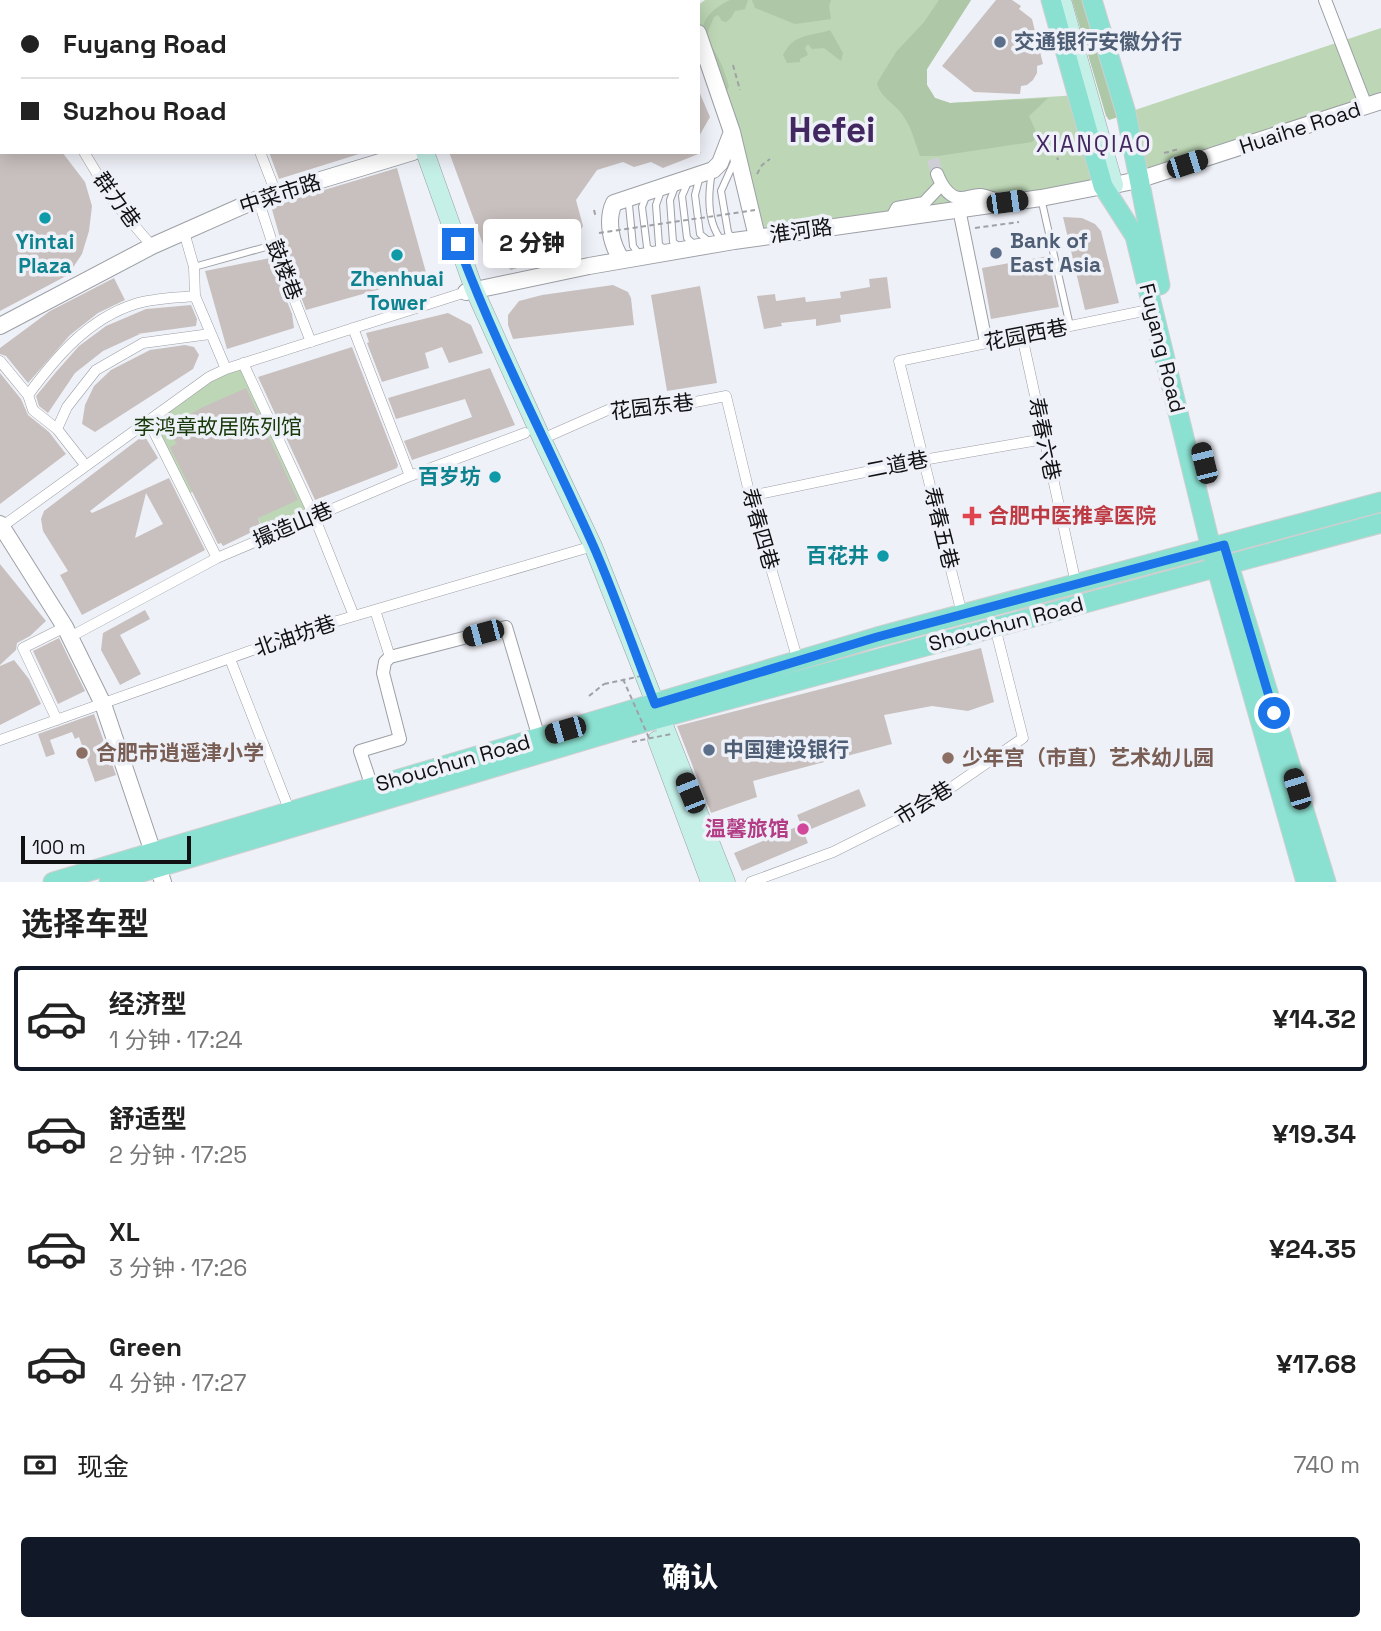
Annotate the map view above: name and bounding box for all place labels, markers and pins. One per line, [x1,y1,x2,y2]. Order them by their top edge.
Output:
place label: 交通银行安徽分行 [1014,28,1182,55]
marker: 交通银行安徽分行 [992,34,1008,50]
marker: Yintai Plaza [37,210,53,226]
place label: Bank of East Asia [1010,227,1101,278]
place label: Yintai Plaza [16,228,74,279]
marker: Bank of East Asia [988,245,1004,261]
marker: Zhenhuai Tower [389,247,405,263]
place label: Zhenhuai Tower [350,265,444,316]
place label: 百岁坊 [418,463,481,490]
marker: 百岁坊 [487,469,503,485]
place label: 合肥中医推拿医院 [988,502,1156,529]
marker: 合肥中医推拿医院 [962,506,982,526]
place label: 百花井 [806,542,869,569]
marker: 百花井 [875,548,891,564]
place label: 中国建设银行 [723,736,849,763]
place label: 合肥市逍遥津小学 [96,739,264,766]
marker: 中国建设银行 [701,742,717,758]
place label: 少年宫（市直）艺术幼儿园 [962,744,1214,771]
marker: 合肥市逍遥津小学 [74,745,90,761]
marker: 少年宫（市直）艺术幼儿园 [940,750,956,766]
place label: 温馨旅馆 [705,815,789,842]
marker: 温馨旅馆 [795,821,811,837]

